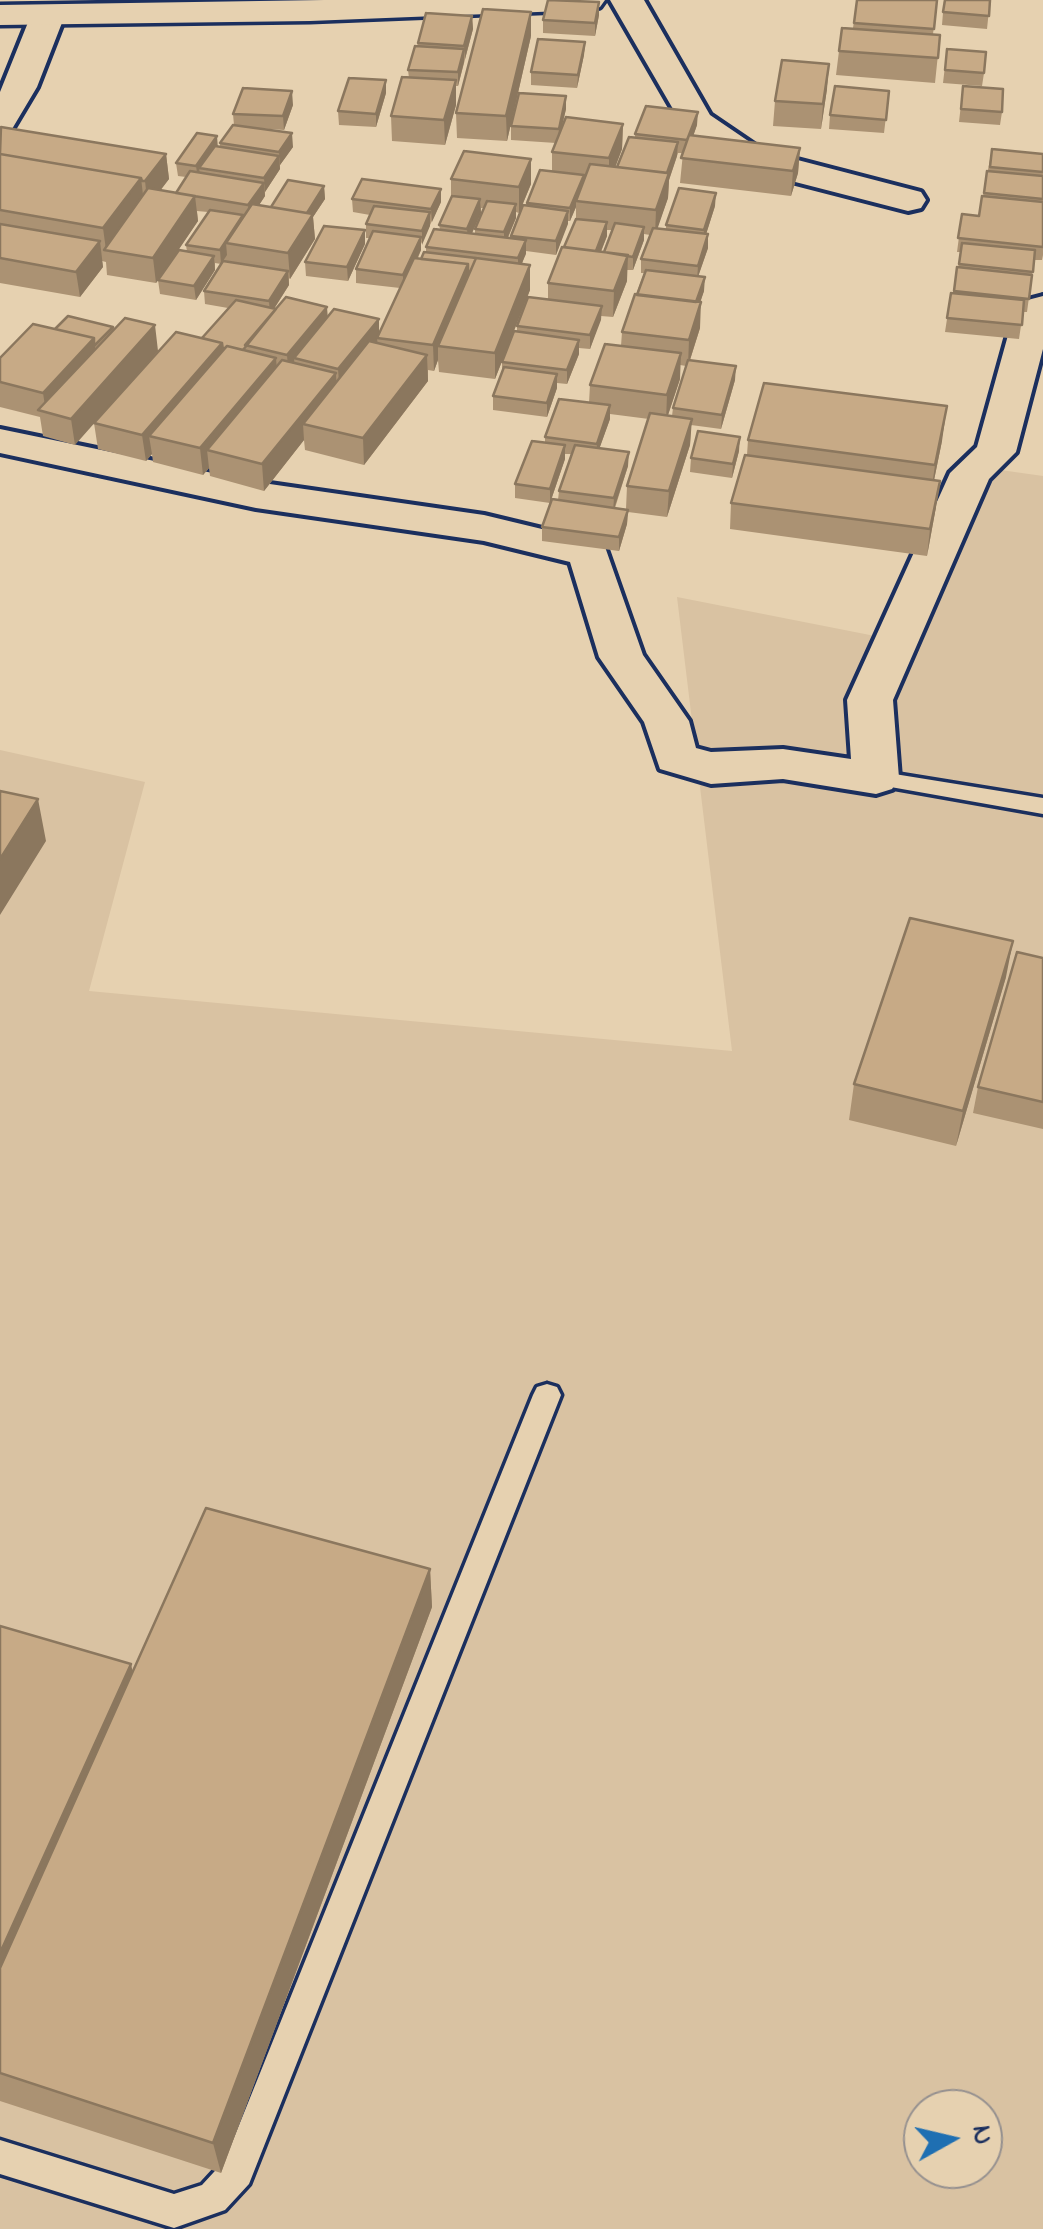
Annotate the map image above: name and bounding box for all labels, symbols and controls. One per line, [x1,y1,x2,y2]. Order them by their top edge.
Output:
north arrow [903,2089,1003,2189]
text: N [960,2123,1003,2147]

